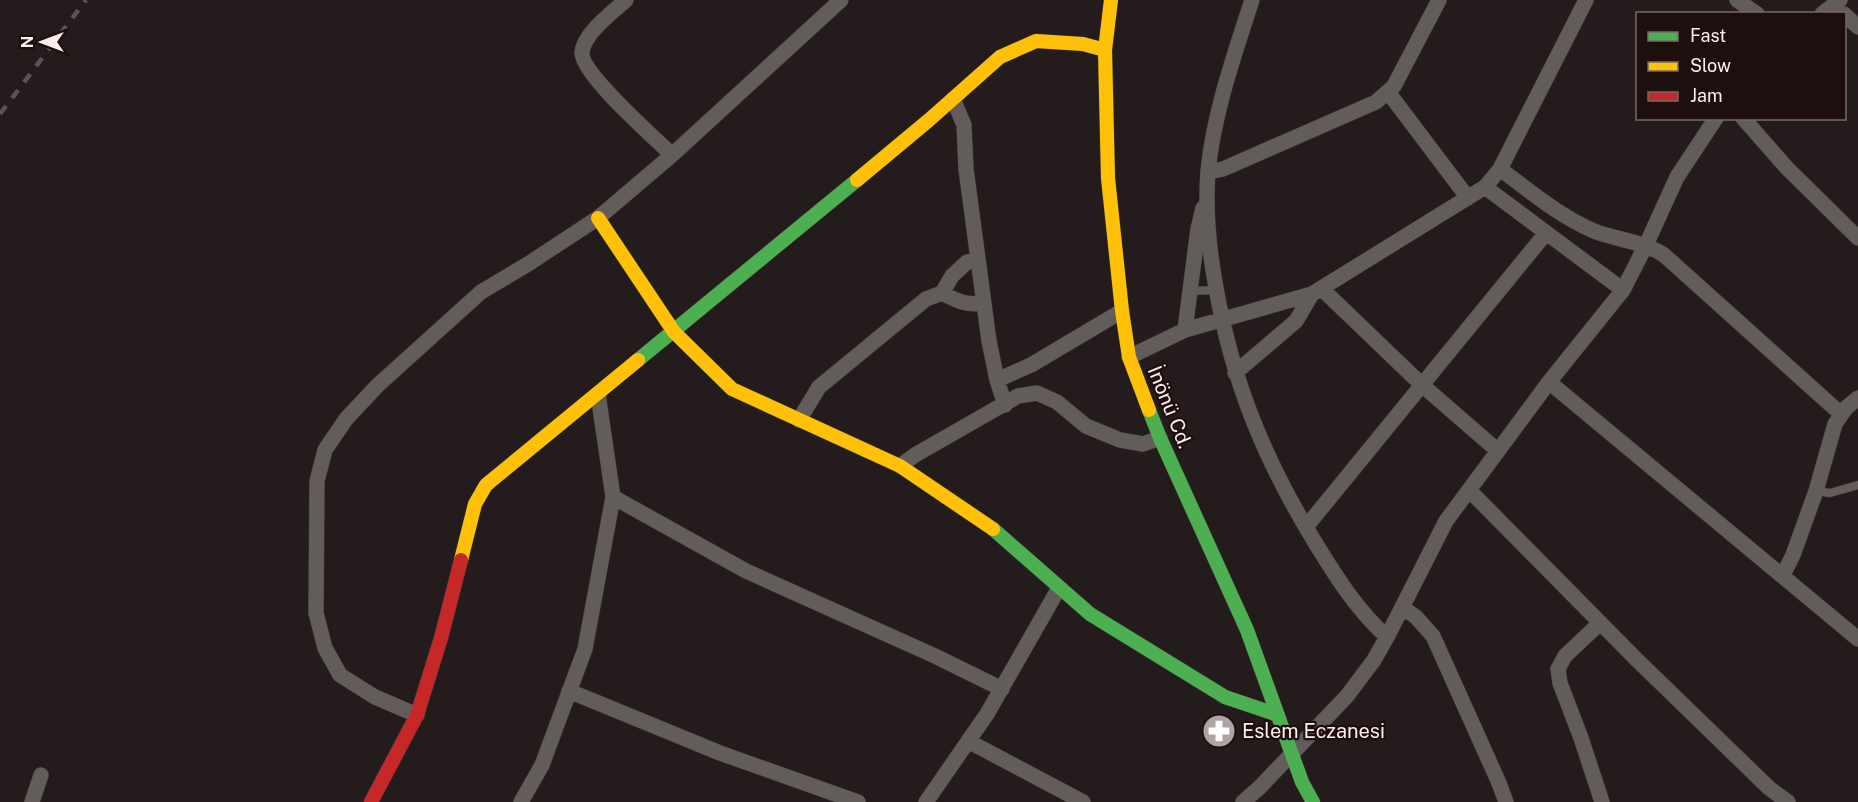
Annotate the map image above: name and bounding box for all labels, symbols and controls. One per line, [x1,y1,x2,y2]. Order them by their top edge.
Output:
north arrow [12,12,72,72]
legend [1636,12,1846,120]
text: Fast [1690,25,1726,46]
text: N [18,36,37,48]
text: Slow [1690,55,1731,76]
text: Jam [1690,85,1723,106]
street label: İnönü Cd. [1143,362,1197,452]
pharmacy icon: Eslem Eczanesi [1201,713,1237,749]
place label: Eslem Eczanesi [1242,719,1385,743]

